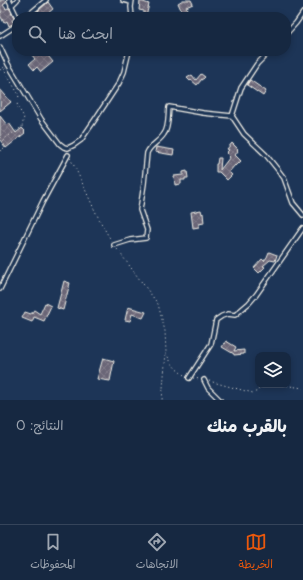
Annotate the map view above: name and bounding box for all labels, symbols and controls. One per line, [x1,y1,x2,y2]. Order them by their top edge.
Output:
search box [12,12,291,56]
text: ابحث هنا [58,21,113,44]
icon: search [26,23,48,45]
map controls [255,352,291,388]
button: layers [255,352,291,388]
text: بالقرب منك [207,412,287,438]
text: النتائج: 0 [16,415,63,434]
tab: المحفوظات [30,531,75,574]
tab: الاتجاهات [136,531,178,574]
tab: الخريطة [239,531,273,574]

